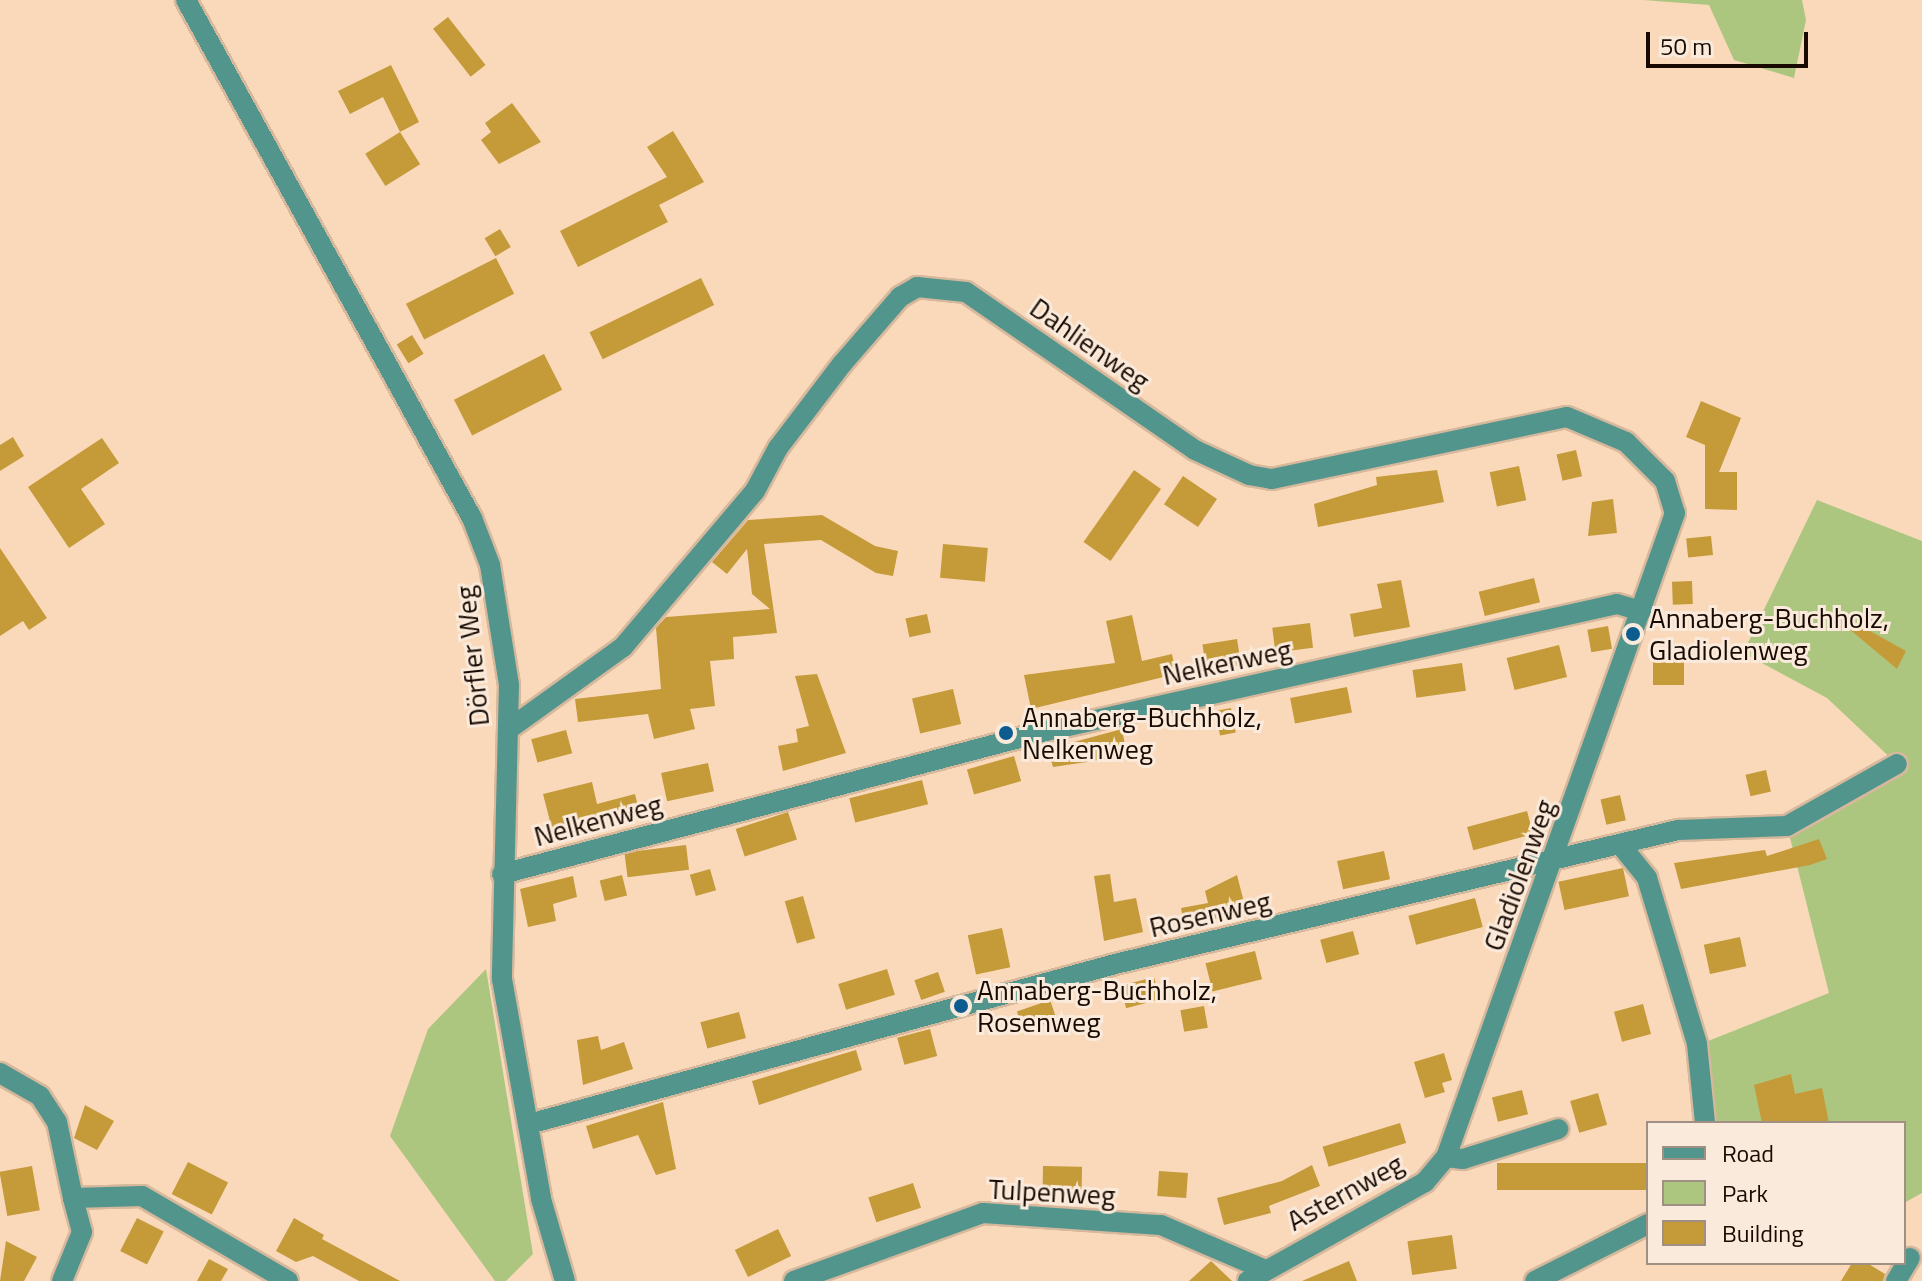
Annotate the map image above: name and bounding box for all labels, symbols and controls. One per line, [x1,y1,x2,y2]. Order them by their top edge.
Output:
scale bar [1650,16,1812,66]
text: 50 m [1660,28,1712,64]
street label: Dahlienweg [1024,291,1156,397]
street label: Dörfler Weg [448,584,496,728]
place label: Annaberg-Buchholz, Gladiolenweg [1649,601,1889,667]
marker: Annaberg-Buchholz, Gladiolenweg [1624,625,1642,643]
street label: Nelkenweg [1159,632,1295,692]
place label: Annaberg-Buchholz, Nelkenweg [1022,700,1262,766]
marker: Annaberg-Buchholz, Nelkenweg [997,724,1015,742]
street label: Nelkenweg [530,787,666,853]
street label: Gladiolenweg [1476,795,1562,955]
street label: Rosenweg [1146,884,1274,944]
place label: Annaberg-Buchholz, Rosenweg [977,973,1217,1039]
marker: Annaberg-Buchholz, Rosenweg [952,997,970,1015]
legend [1646,1121,1906,1265]
text: Road [1722,1135,1774,1171]
street label: Asternweg [1281,1146,1409,1238]
street label: Tulpenweg [988,1172,1116,1212]
text: Park [1722,1175,1768,1211]
text: Building [1722,1215,1804,1251]

